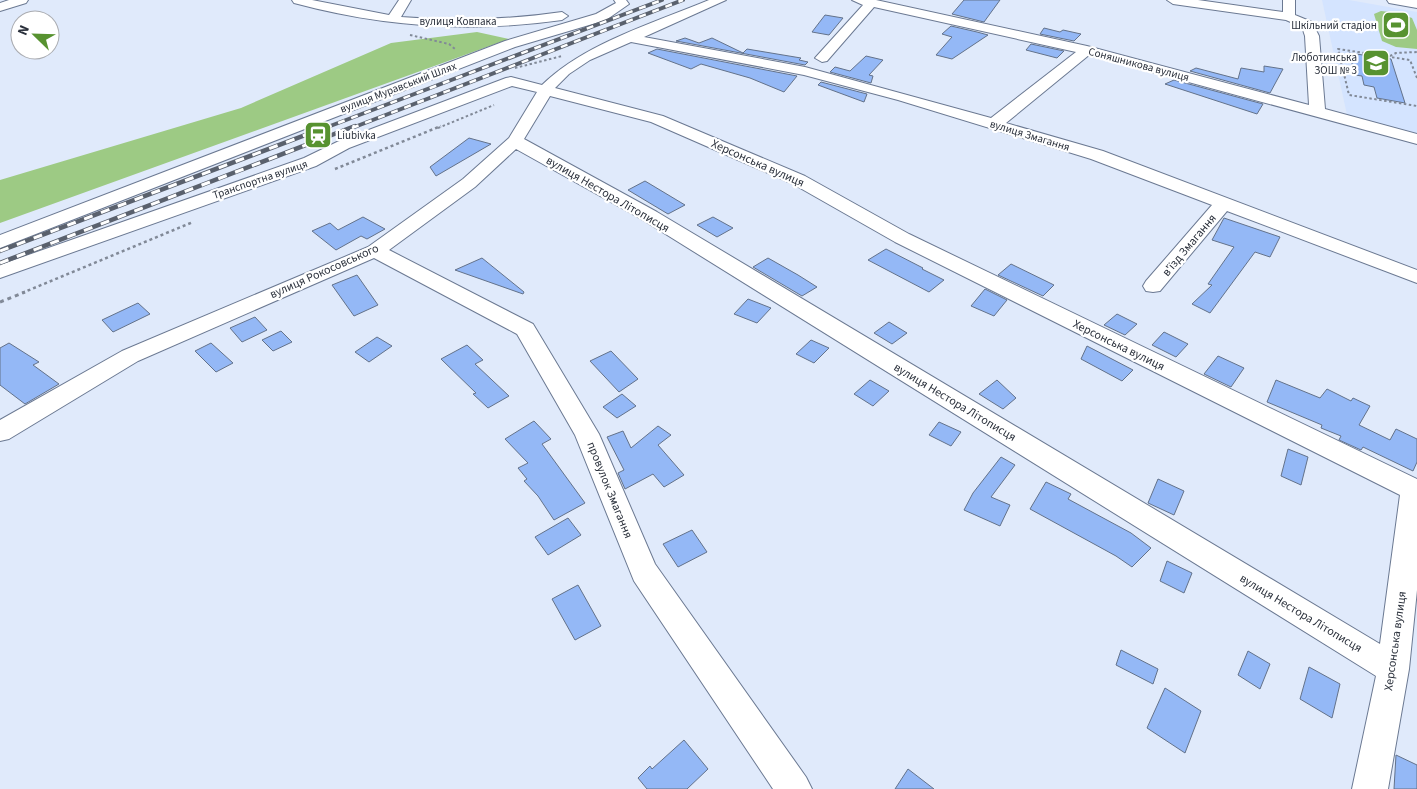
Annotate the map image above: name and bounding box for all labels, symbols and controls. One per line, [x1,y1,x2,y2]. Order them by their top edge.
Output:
north arrow [10,10,60,60]
sports icon: Шкільний стадіон [1381,10,1411,40]
street label: вулиця Ковпака [419,14,497,29]
place label: Шкільний стадіон [1291,18,1377,33]
text: N [13,22,35,39]
street label: Соняшникова вулиця [1087,44,1191,85]
school or university icon: Люботинська ЗОШ № 3 [1361,48,1391,78]
place label: Люботинська ЗОШ № 3 [1291,50,1357,78]
street label: вулиця Муравський Шлях [338,58,459,117]
street label: вулиця Змагання [988,116,1072,155]
station icon: Liubivka [303,120,333,150]
place label: Liubivka [337,128,376,143]
street label: Херсонська вулиця [708,135,807,192]
street label: вулиця Нестора Літописця [543,152,673,237]
street label: Транспортна вулиця [211,156,310,203]
street label: в'їзд Змагання [1158,210,1221,280]
street label: вулиця Рокосовського [267,240,381,303]
street label: Херсонська вулиця [1070,316,1168,375]
street label: вулиця Нестора Літописця [890,359,1019,446]
street label: провулок Змагання [582,439,637,541]
street label: вулиця Нестора Літописця [1236,570,1365,657]
street label: Херсонська вулиця [1380,590,1411,692]

